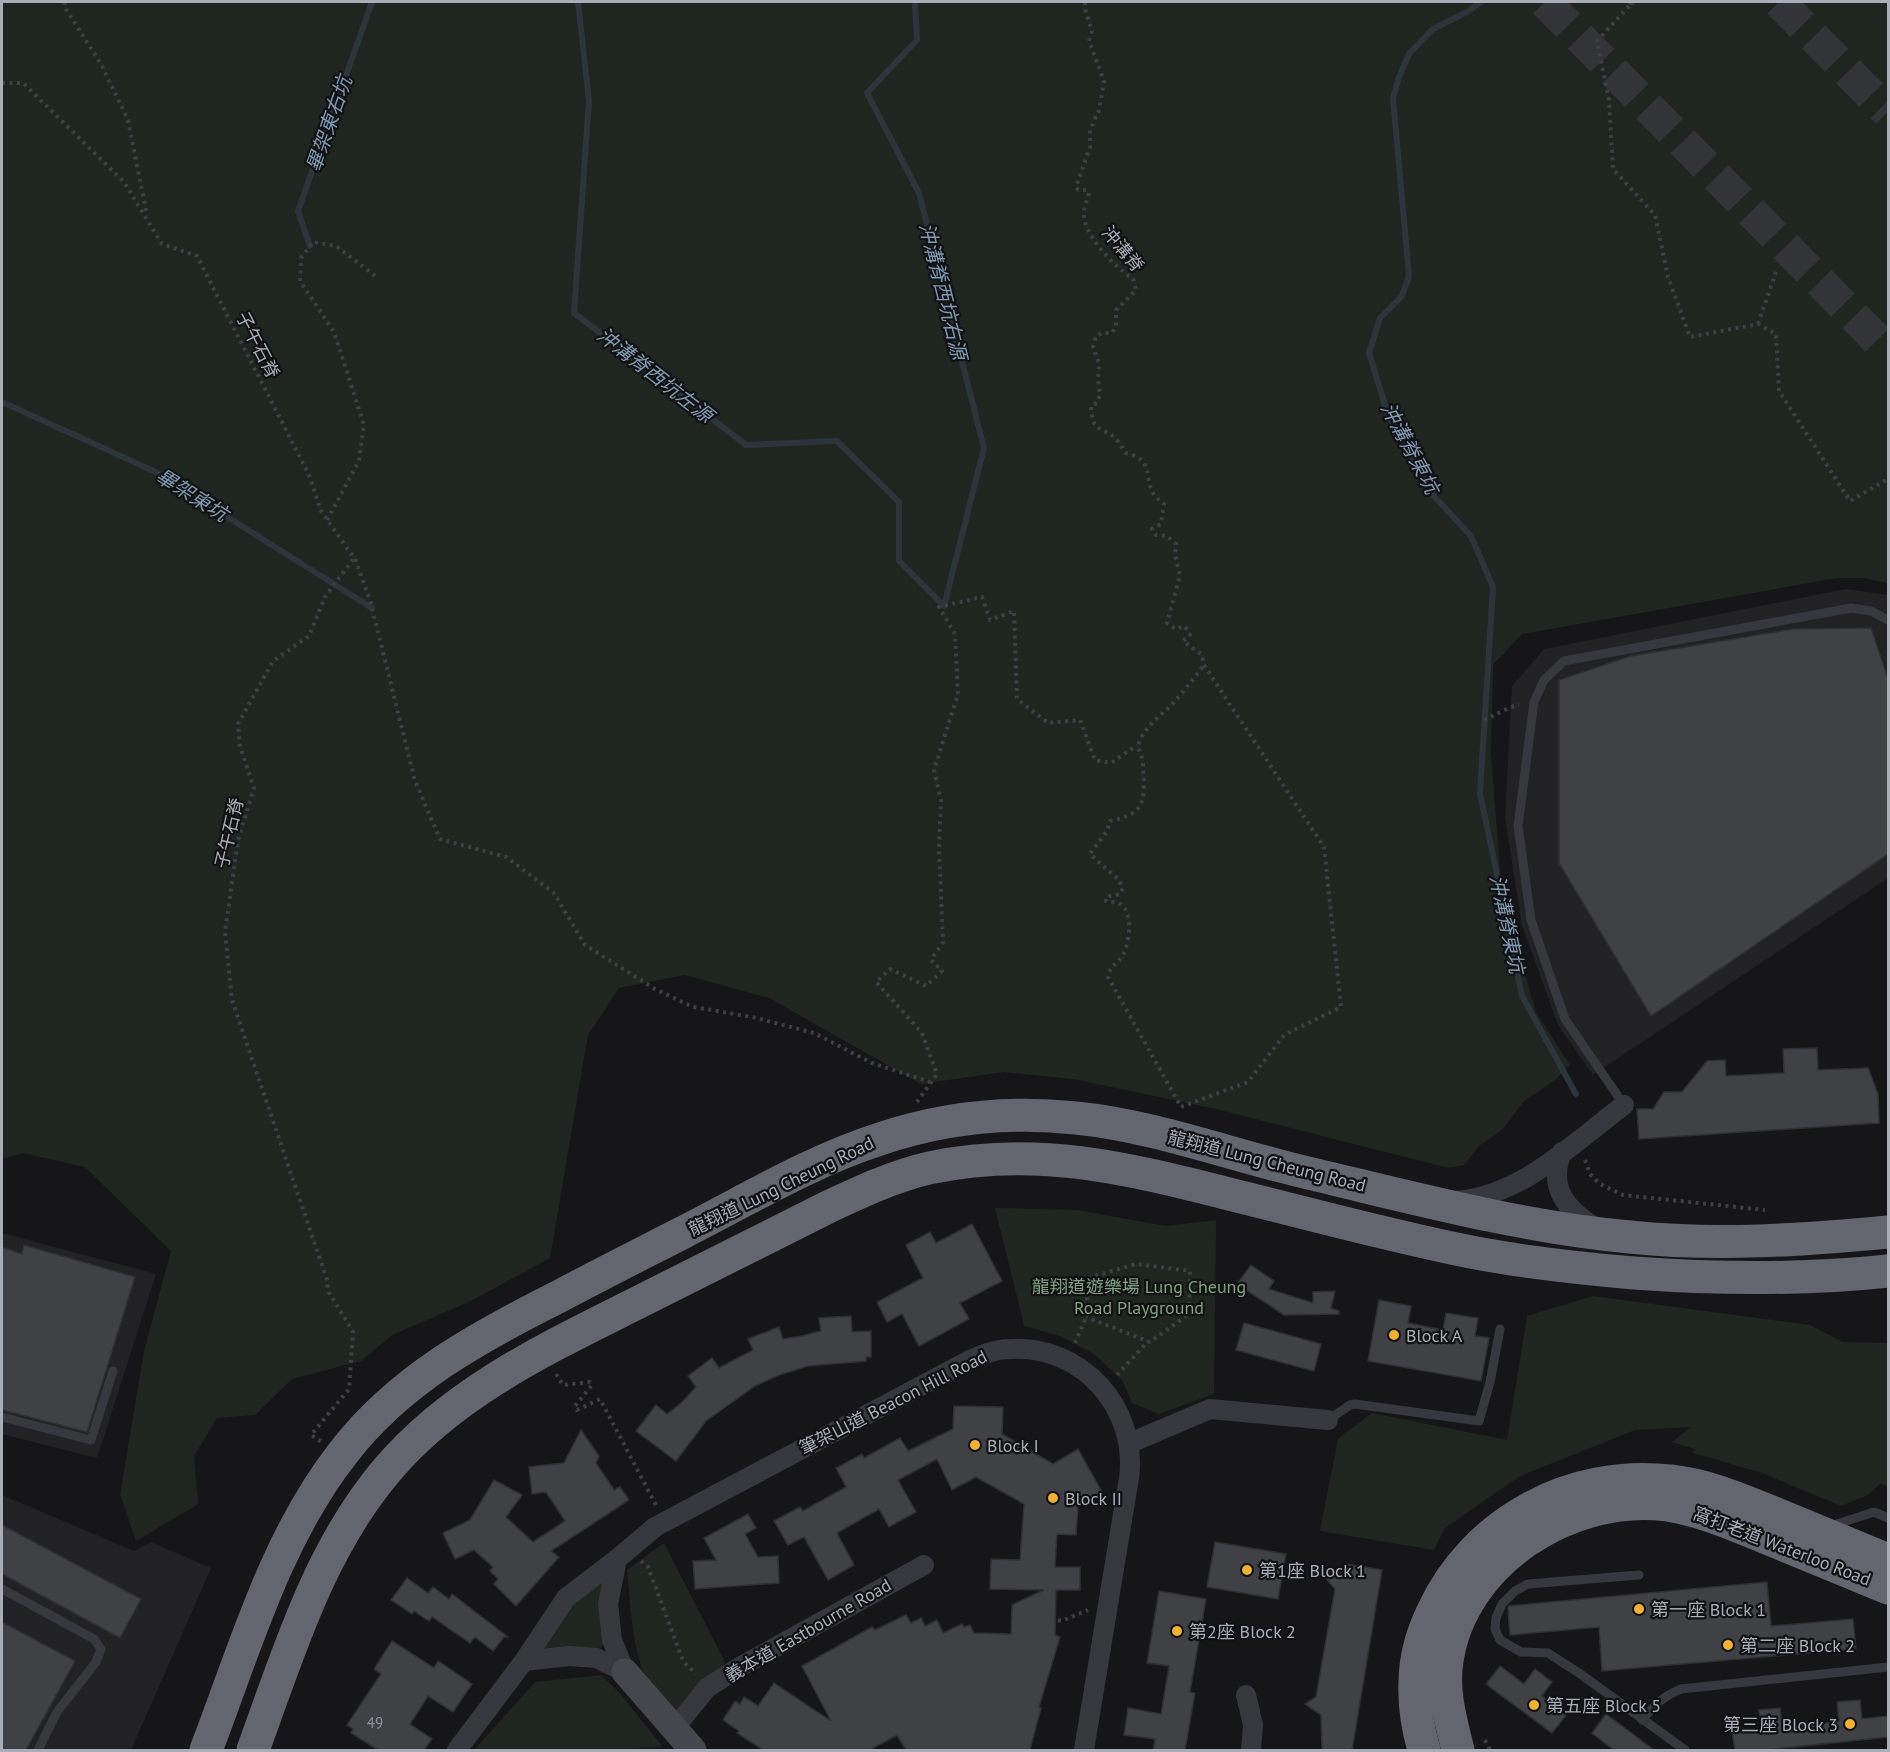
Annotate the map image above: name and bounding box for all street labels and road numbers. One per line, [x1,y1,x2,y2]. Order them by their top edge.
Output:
street label: 沖溝脊 [1097,221,1149,277]
street label: 子午石脊 [231,308,285,382]
street label: 子午石脊 [210,795,248,871]
street label: 龍翔道 Lung Cheung Road [1166,1125,1368,1197]
street label: 龍翔道 Lung Cheung Road [685,1131,877,1241]
street label: 筆架山道 Beacon Hill Road [795,1345,991,1459]
street label: 窩打老道 Waterloo Road [1690,1501,1874,1591]
street label: 義本道 Eastbourne Road [721,1573,895,1687]

